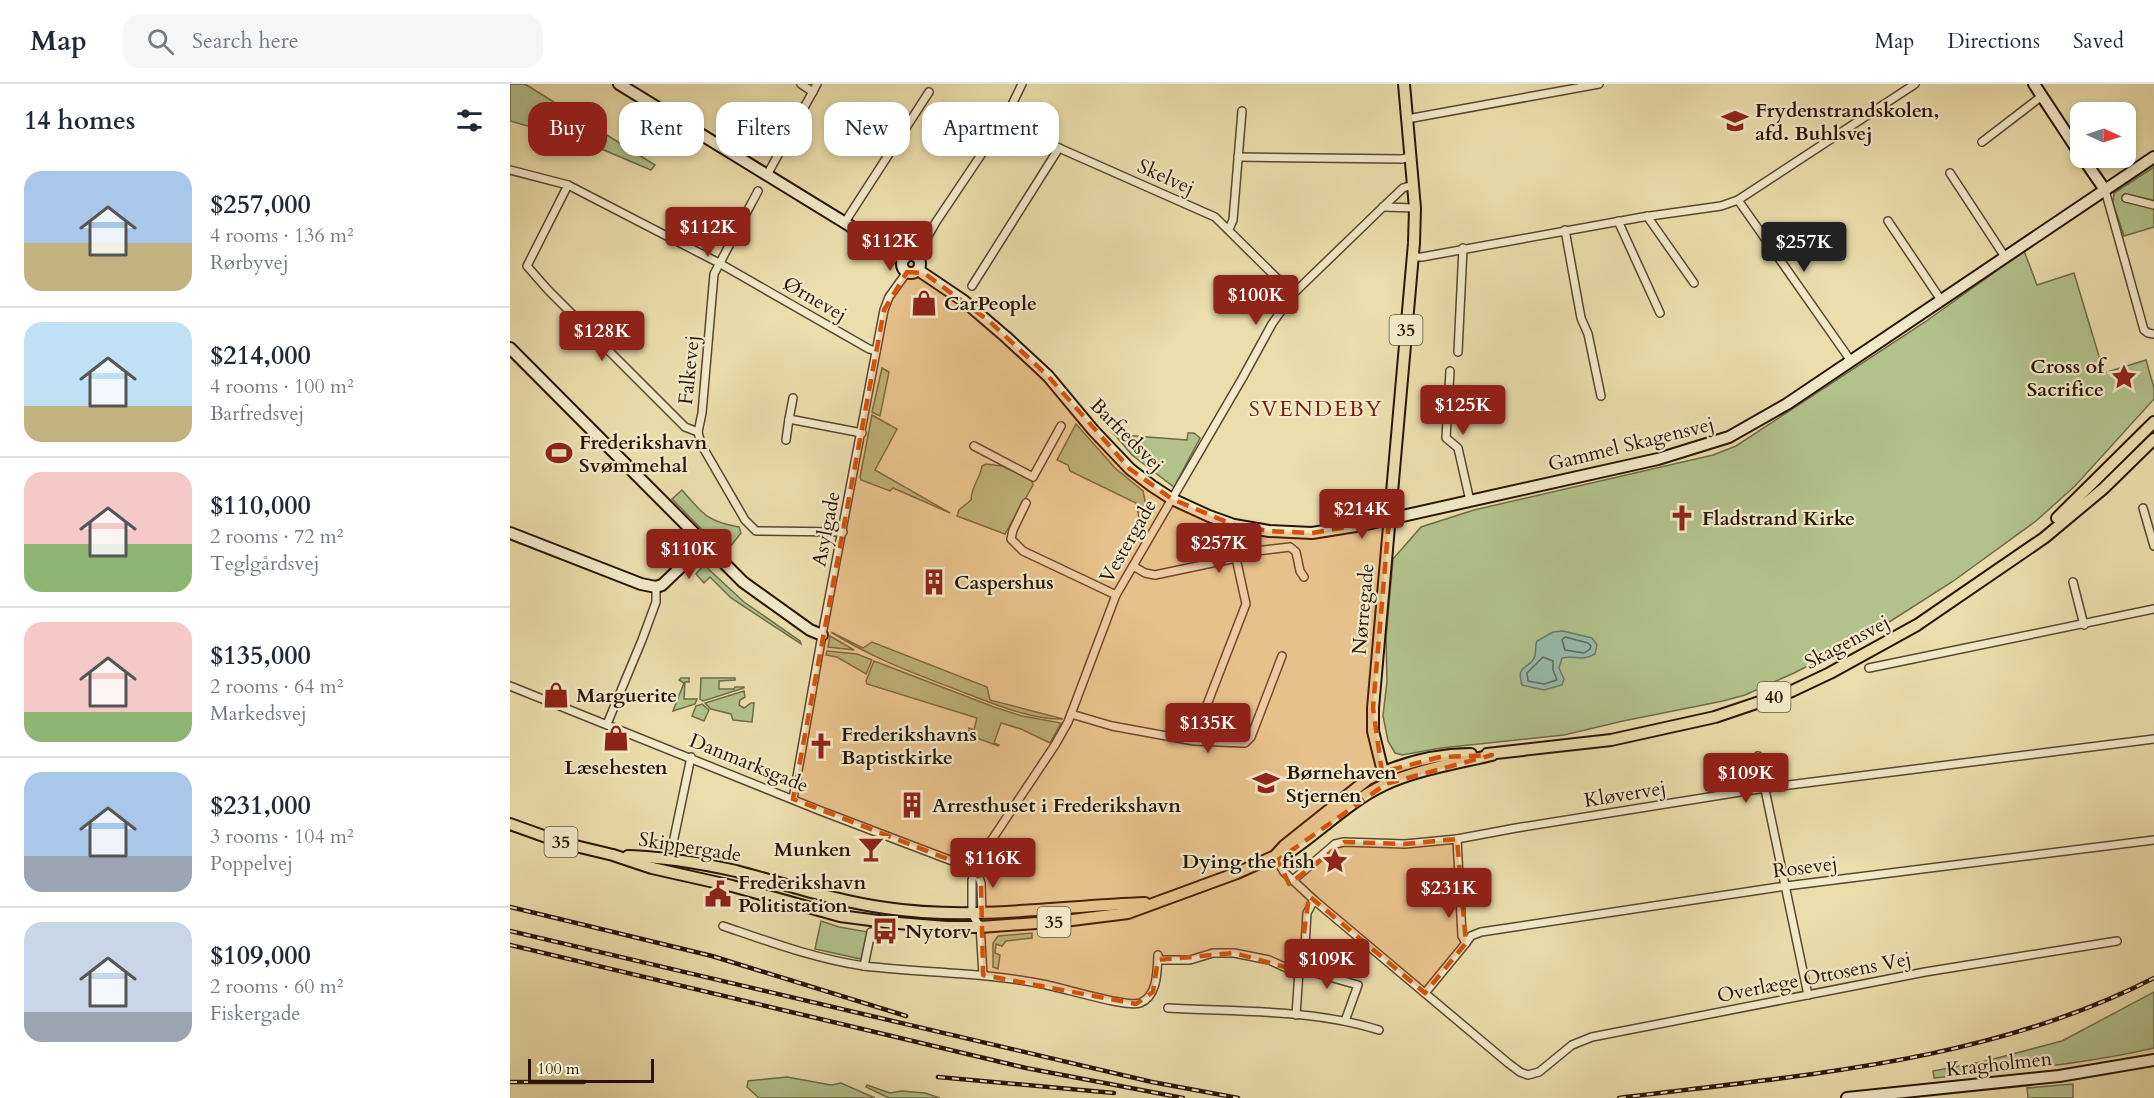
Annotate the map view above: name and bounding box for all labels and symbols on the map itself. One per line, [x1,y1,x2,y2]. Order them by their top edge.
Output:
place label: Frydenstrandskolen, afd. Buhlsvej [1755,97,1939,147]
north arrow [2070,102,2136,168]
school or university icon: Frydenstrandskolen, afd. Buhlsvej [1720,106,1750,136]
street label: Skelvej [1133,153,1199,201]
pin: $112K [666,207,750,258]
pin: $112K [848,221,932,272]
pin: $257K [1762,222,1846,273]
street label: Ørnevej [778,270,852,328]
pin: $100K [1214,275,1298,326]
shop icon: CarPeople [909,288,939,318]
place label: CarPeople [944,290,1037,317]
pin: $128K [560,311,644,362]
road number: 35 [1390,315,1422,345]
street label: Falkevej [672,334,706,406]
place label: Cross of Sacrifice [2027,353,2107,403]
place icon: Cross of Sacrifice [2109,362,2139,392]
pin: $125K [1421,385,1505,436]
street label: Barfredsvej [1084,392,1170,478]
district label: SVENDEBY [1249,394,1383,424]
street label: Gammel Skagensvej [1545,410,1717,478]
place label: Frederikshavn Svømmehal [579,429,708,479]
sports icon: Frederikshavn Svømmehal [544,438,574,468]
street label: Asylgade [805,489,847,569]
pin: $214K [1320,489,1404,540]
street label: Vestergade [1093,494,1163,588]
church icon: Fladstrand Kirke [1667,503,1697,533]
place label: Fladstrand Kirke [1702,505,1855,532]
pin: $257K [1177,523,1261,574]
pin: $110K [647,529,731,580]
street label: Nørregade [1346,562,1380,656]
building icon: Caspershus [919,567,949,597]
place label: Caspershus [954,569,1054,596]
street label: Skagensvej [1800,608,1894,676]
shop icon: Marguerite [541,680,571,710]
place label: Marguerite [576,682,677,709]
road number: 40 [1758,682,1790,712]
pin: $135K [1166,703,1250,754]
place label: Frederikshavns Baptistkirke [841,721,977,771]
shop icon: Læsehesten [601,723,631,753]
street label: Danmarksgade [685,727,813,799]
church icon: Frederikshavns Baptistkirke [806,731,836,761]
pin: $109K [1704,753,1788,804]
place label: Læsehesten [564,754,668,781]
place label: Børnehaven Stjernen [1286,759,1397,809]
school or university icon: Børnehaven Stjernen [1251,768,1281,798]
street label: Kløvervej [1582,774,1668,814]
building icon: Arresthuset i Frederikshavn [897,790,927,820]
place label: Arresthuset i Frederikshavn [932,792,1181,819]
street label: Skippergade [637,826,743,868]
road number: 35 [544,827,578,857]
bar icon: Munken [856,834,886,864]
place label: Munken [774,836,851,863]
pin: $116K [951,838,1035,889]
place icon: Dying the fish [1320,846,1350,876]
place label: Dying the fish [1182,848,1316,875]
street label: Rosevej [1771,850,1839,884]
pin: $231K [1407,868,1491,919]
place label: Frederikshavn Politistation [738,869,867,919]
public building icon: Frederikshavn Politistation [703,879,733,909]
road number: 35 [1038,907,1070,937]
bus stop icon: Nytorv [870,916,900,946]
place label: Nytorv [905,918,971,945]
pin: $109K [1285,939,1369,990]
street label: Overlæge Ottosens Vej [1715,945,1913,1009]
street label: Kragholmen [1945,1045,2054,1083]
scale bar [528,1056,654,1084]

